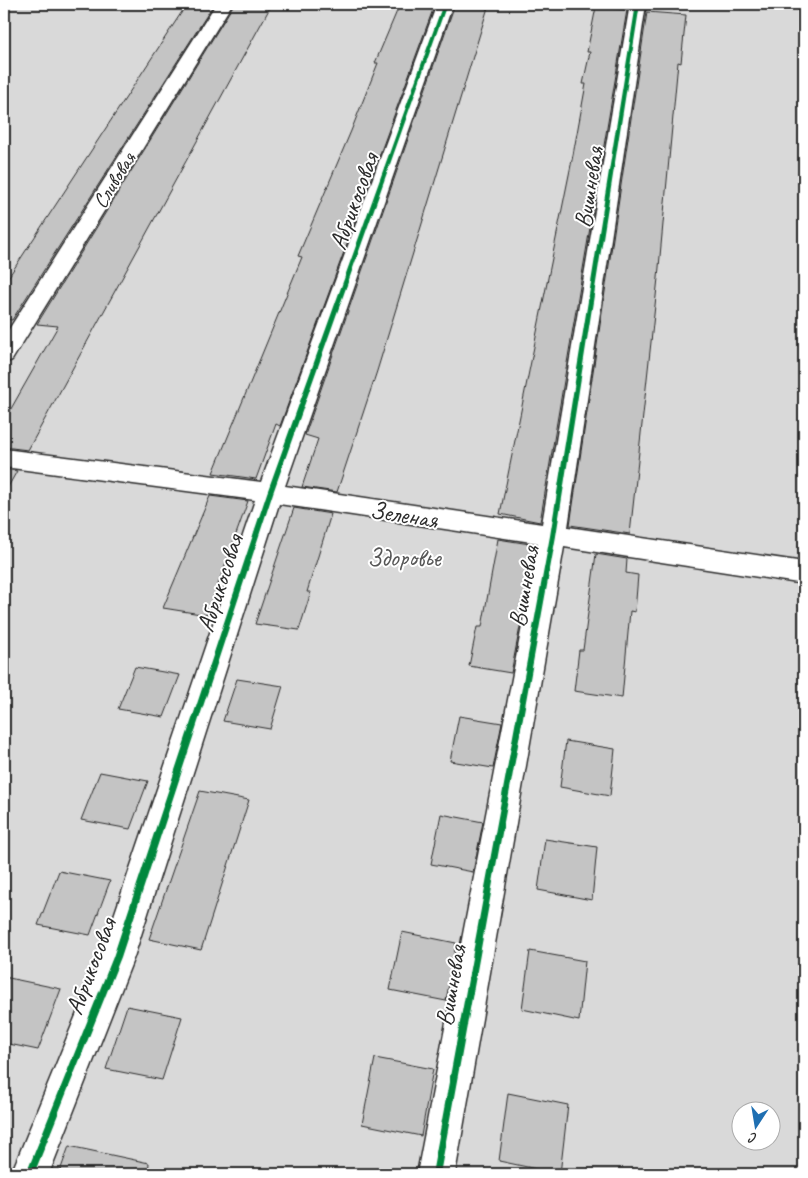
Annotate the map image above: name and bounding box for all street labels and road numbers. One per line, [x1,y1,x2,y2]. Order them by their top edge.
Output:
street label: Вишневая [567,143,611,230]
street label: Сливовая [87,146,142,213]
street label: Абрикосовая [322,147,387,254]
street label: Зеленая [368,494,441,536]
street label: Абрикосовая [189,528,251,636]
street label: Вишневая [501,542,547,629]
street label: Абрикосовая [58,912,125,1019]
street label: Вишневая [428,941,474,1028]

